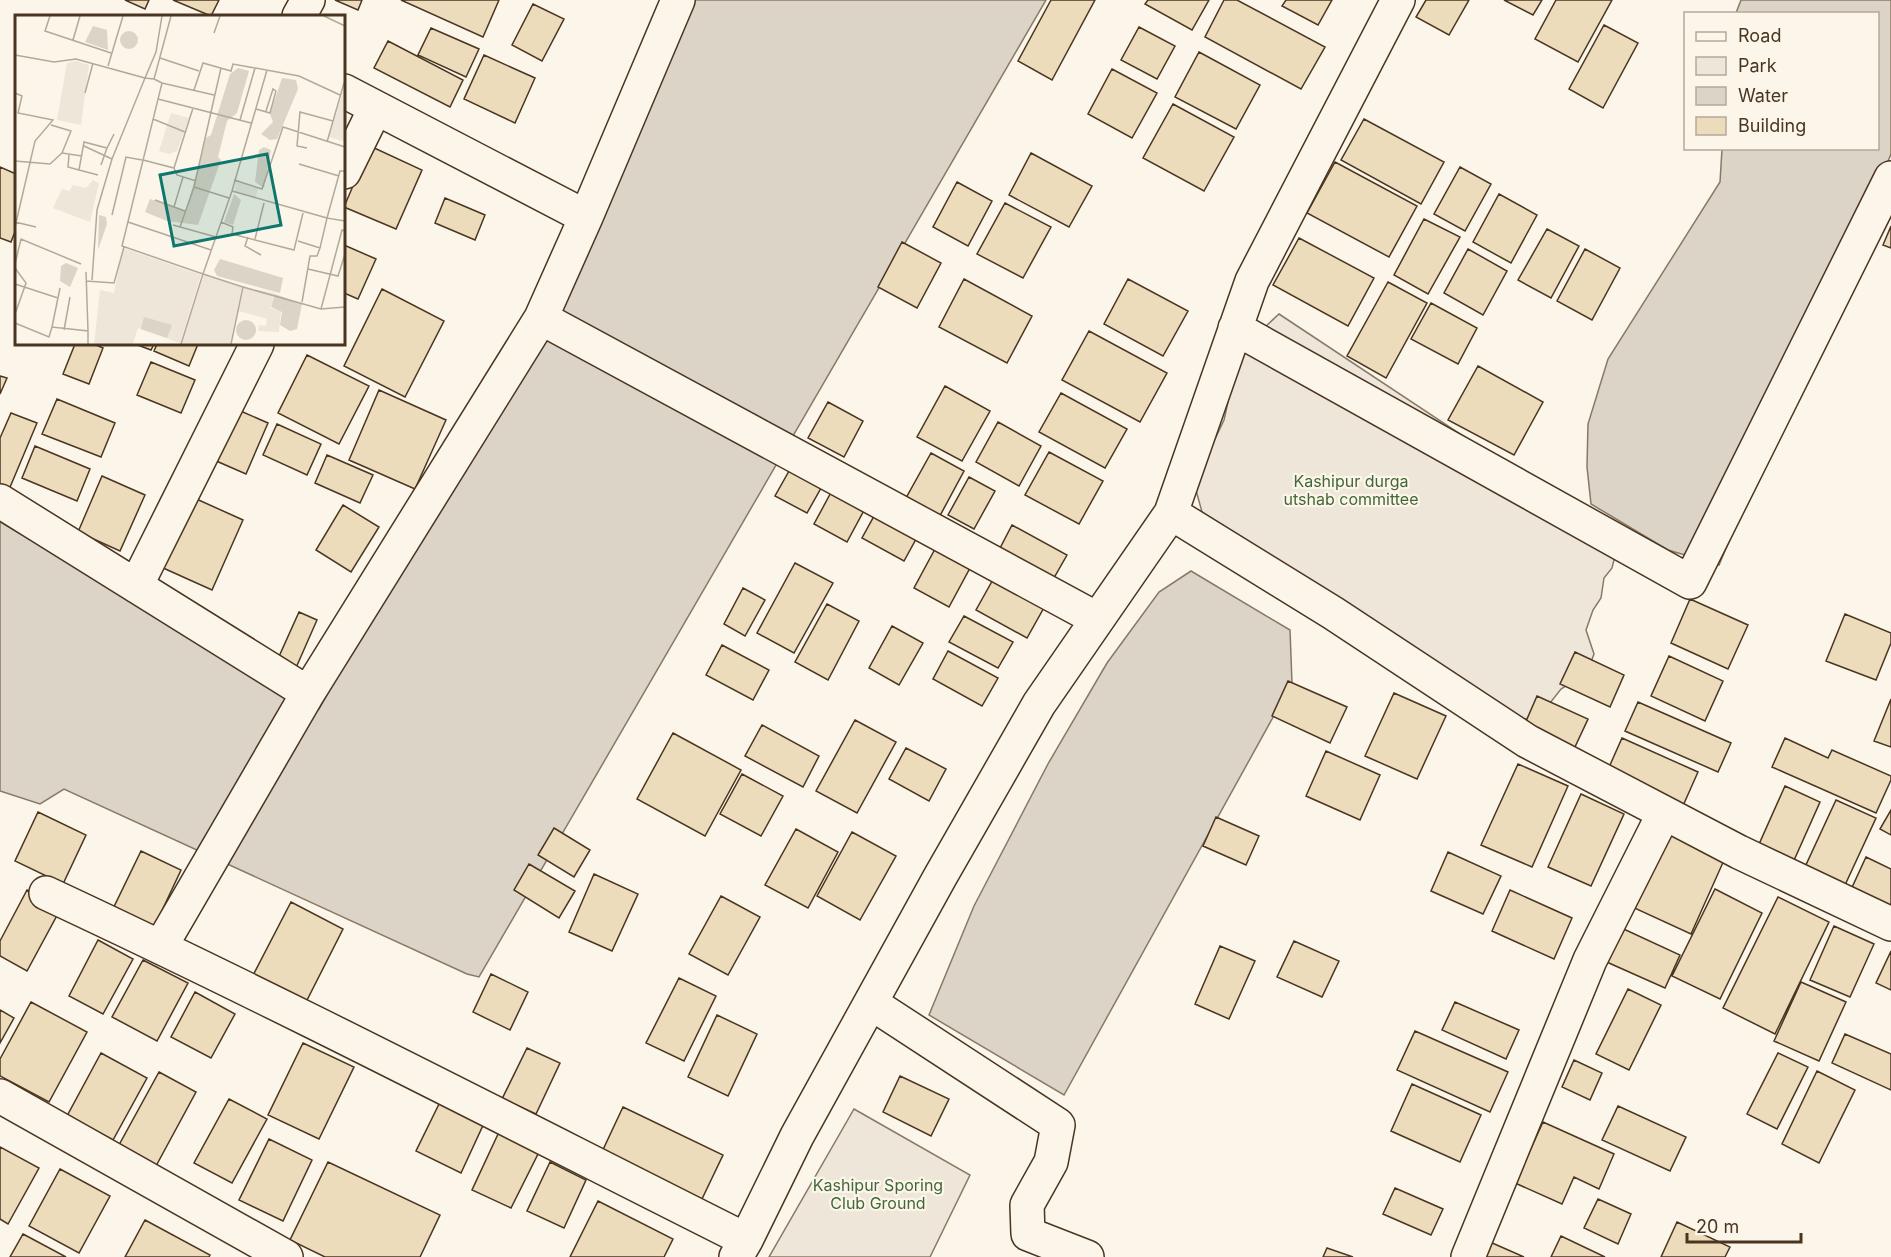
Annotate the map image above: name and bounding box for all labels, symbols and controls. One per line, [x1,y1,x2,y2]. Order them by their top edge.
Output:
legend [1684,12,1879,150]
inset map [15,15,345,345]
text: Road [1738,25,1781,46]
text: Park [1738,55,1777,76]
text: Water [1738,85,1788,106]
text: Building [1738,115,1806,136]
park label: Kashipur durga utshab committee [1284,471,1418,509]
park label: Kashipur Sporing Club Ground [813,1175,943,1213]
scale bar [1687,1206,1801,1244]
text: 20 m [1696,1216,1739,1237]

